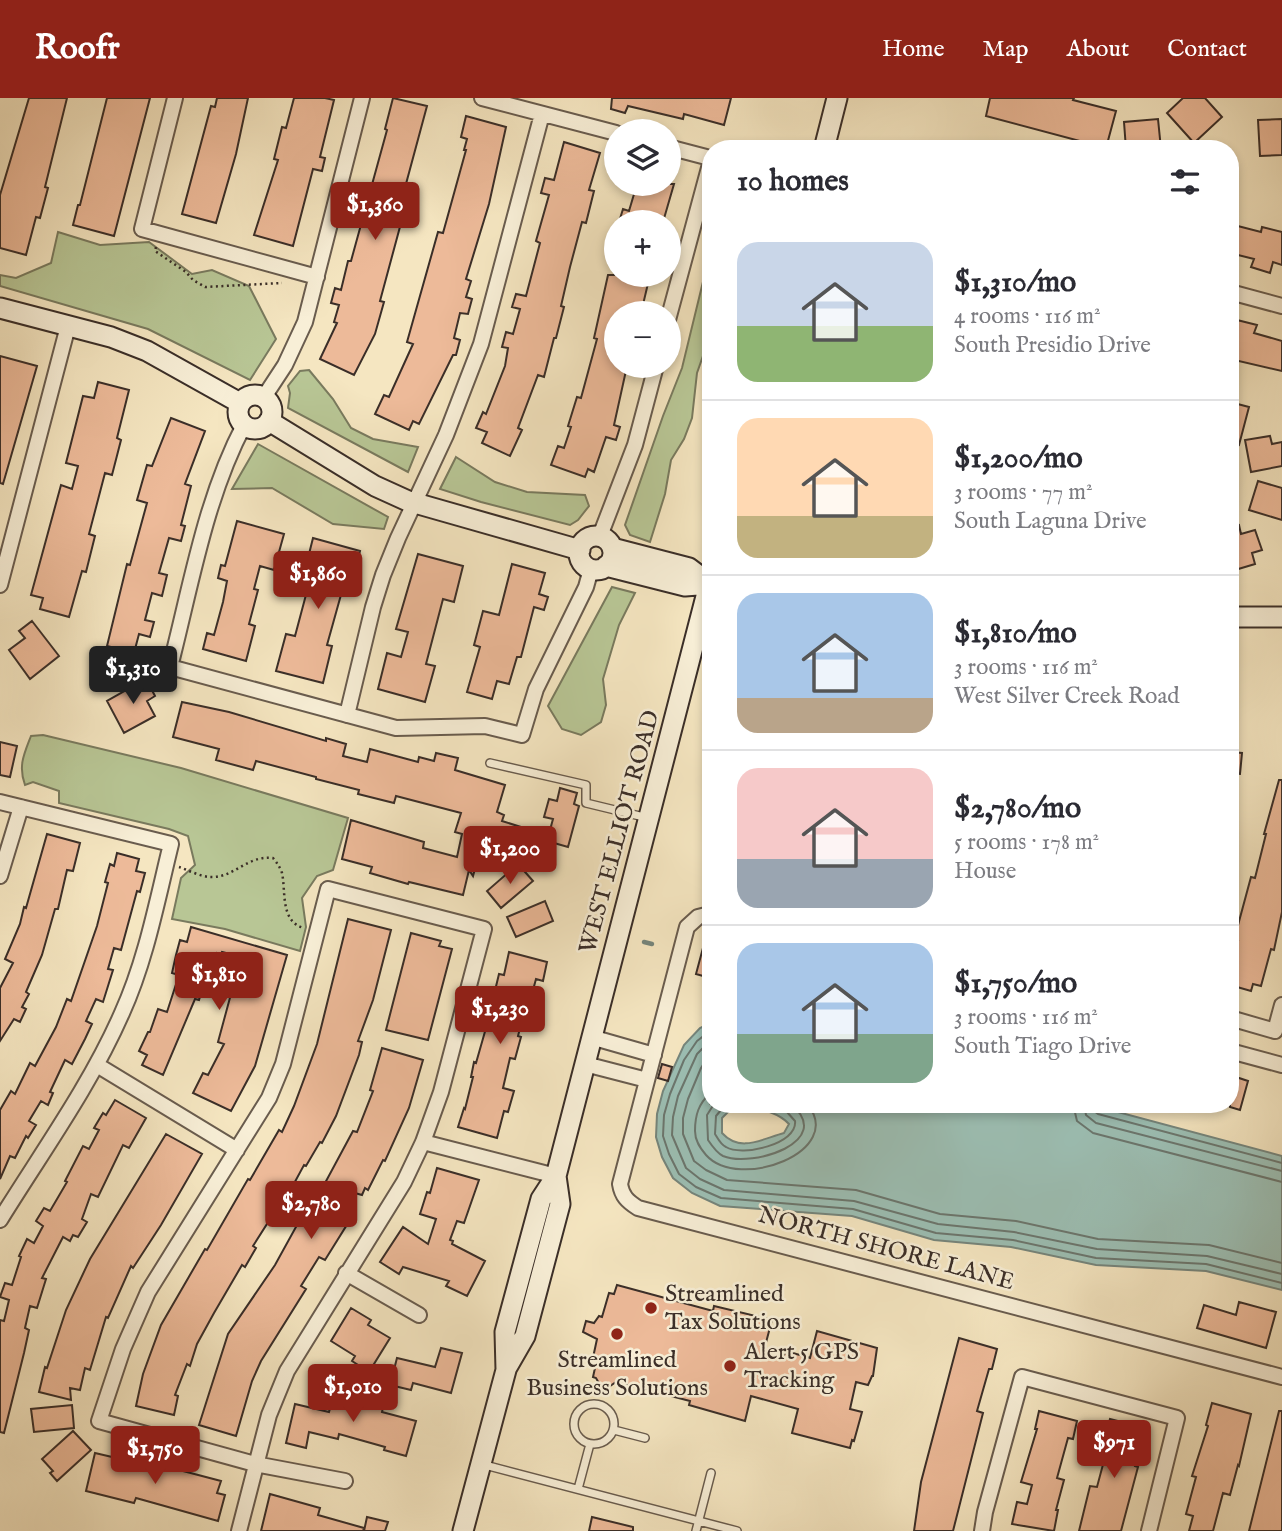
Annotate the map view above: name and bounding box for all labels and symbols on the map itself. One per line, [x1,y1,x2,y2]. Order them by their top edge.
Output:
pin: $1,360 [318,183,432,242]
pin: $1,860 [261,552,375,611]
pin: $1,310 [76,646,190,706]
street label: WEST ELLIOT ROAD [573,707,667,957]
pin: $1,200 [453,826,567,886]
pin: $1,810 [162,953,276,1012]
pin: $1,230 [443,986,557,1046]
pin: $2,780 [254,1182,368,1241]
street label: NORTH SHORE LANE [754,1200,1018,1298]
place label: Streamlined Tax Solutions [665,1279,801,1338]
marker: Streamlined Tax Solutions [643,1300,659,1316]
marker: Streamlined Business Solutions [609,1326,625,1342]
place label: Alert 5 GPS Tracking [743,1337,859,1396]
place label: Streamlined Business Solutions [526,1345,708,1404]
marker: Alert 5 GPS Tracking [722,1358,738,1374]
pin: $1,010 [296,1364,410,1424]
pin: $971 [1073,1420,1155,1480]
pin: $1,750 [98,1426,212,1486]

